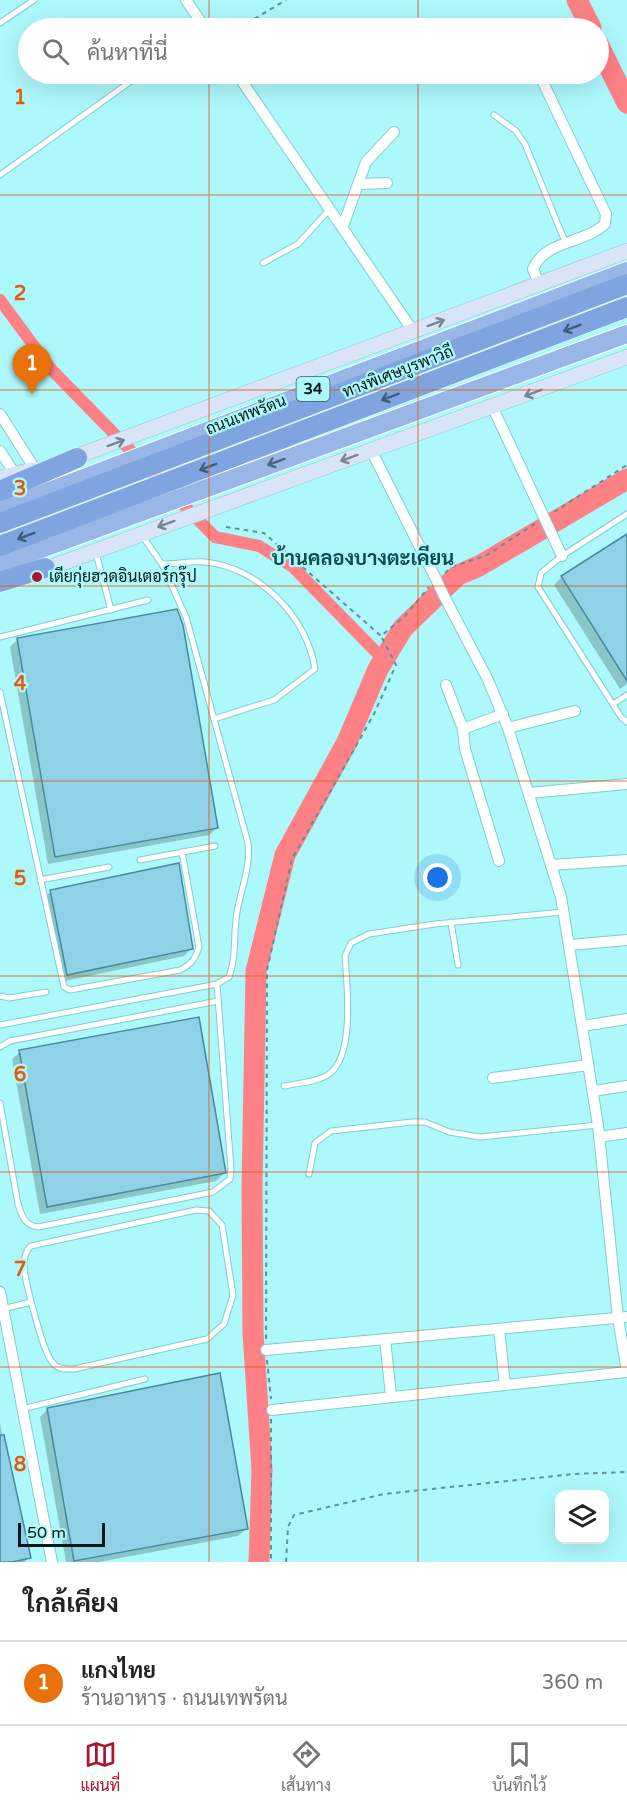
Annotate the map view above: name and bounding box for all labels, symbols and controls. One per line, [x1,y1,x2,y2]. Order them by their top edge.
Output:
search box [18,18,609,84]
icon: search [39,35,72,68]
text: ค้นหาที่นี่ [87,40,167,66]
text: 1 [14,86,26,110]
text: 2 [14,282,26,306]
one-way arrow [426,316,445,327]
one-way arrow [564,323,582,334]
street label: ทางพิเศษบูรพาวิถี [339,340,457,403]
pin: 1 [12,344,51,394]
road number: 34 [296,377,330,401]
one-way arrow [524,388,543,399]
street label: ถนนเทพรัตน [203,390,289,439]
one-way arrow [381,393,400,404]
one-way arrow [106,437,125,448]
one-way arrow [340,454,359,465]
one-way arrow [267,458,286,469]
one-way arrow [199,462,218,473]
text: 3 [14,477,26,501]
one-way arrow [157,520,176,531]
one-way arrow [17,531,35,542]
district label: บ้านคลองบางตะเคียน [272,545,454,571]
place label: เตียกุ่ยฮวดอินเตอร์กรุ๊ป [49,564,197,588]
marker: เตียกุ่ยฮวดอินเตอร์กรุ๊ป [30,570,44,584]
text: 4 [14,672,27,696]
your location [423,863,452,892]
text: 5 [14,867,26,891]
text: 6 [14,1063,26,1087]
text: 7 [14,1258,26,1282]
text: 8 [14,1453,26,1477]
map controls [555,1490,609,1544]
button: layers [555,1490,609,1544]
scale bar [18,1520,105,1548]
text: 50 m [27,1523,66,1543]
text: ใกล้เคียง [24,1588,119,1619]
text: แกงไทย [81,1658,156,1684]
text: 1 [37,1671,50,1695]
text: 360 m [542,1671,603,1695]
text: ร้านอาหาร · ถนนเทพรัตน [81,1687,288,1711]
tab: แผนที่ [80,1738,120,1796]
tab: เส้นทาง [281,1738,331,1796]
tab: บันทึกไว้ [492,1738,547,1796]

